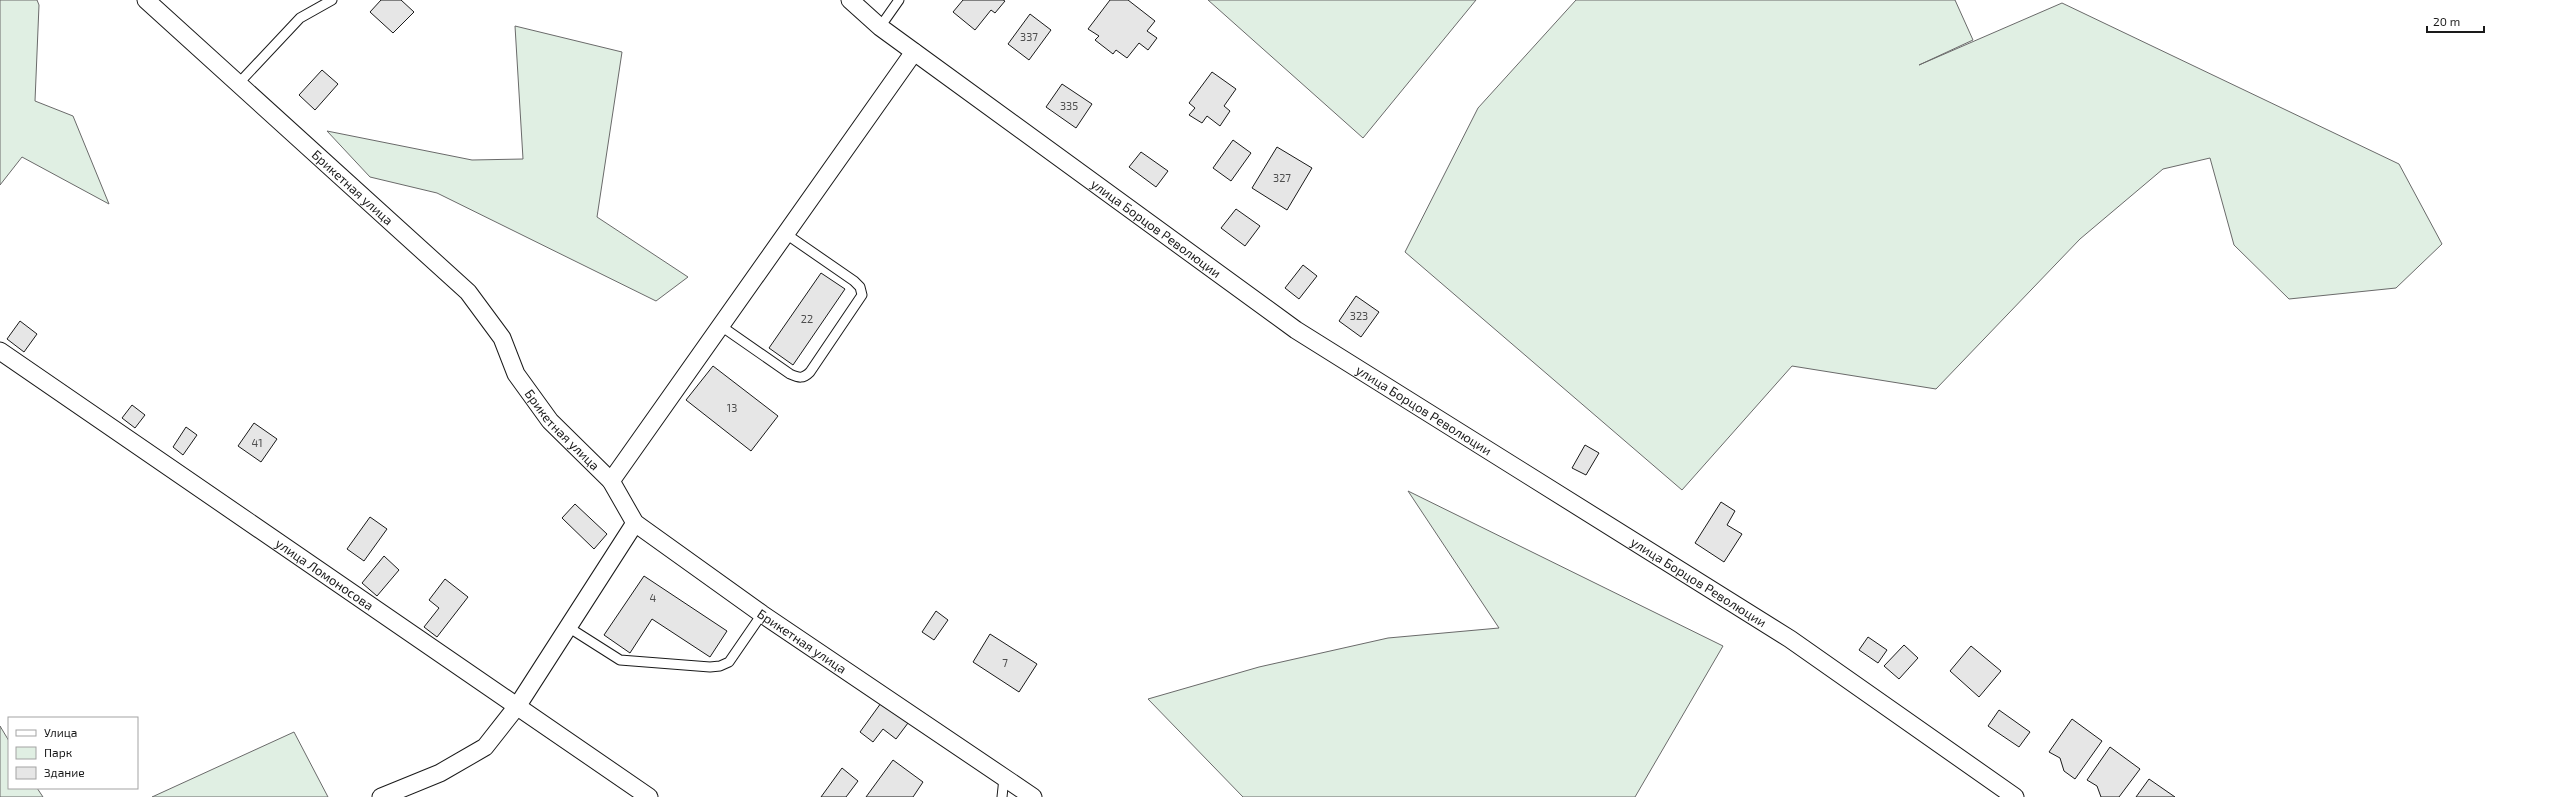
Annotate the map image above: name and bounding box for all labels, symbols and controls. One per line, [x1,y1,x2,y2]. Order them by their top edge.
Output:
scale bar [2427,8,2484,34]
text: 20 m [2433,14,2460,28]
house number: 337 [1020,30,1038,43]
house number: 335 [1060,99,1078,112]
street label: Брикетная улица [309,146,397,228]
house number: 327 [1273,171,1291,184]
street label: улица Борцов Революции [1088,175,1224,281]
house number: 323 [1350,309,1368,322]
house number: 22 [801,312,813,325]
street label: улица Борцов Революции [1353,362,1495,459]
street label: Брикетная улица [521,386,603,473]
house number: 13 [727,401,737,414]
house number: 41 [251,436,263,449]
street label: улица Борцов Революции [1628,533,1770,630]
street label: улица Ломоносова [273,535,377,613]
house number: 4 [650,591,657,604]
street label: Брикетная улица [754,605,850,677]
house number: 7 [1002,656,1008,669]
legend [8,717,138,789]
text: Улица [44,725,77,739]
text: Парк [44,745,73,759]
text: Здание [44,765,85,779]

